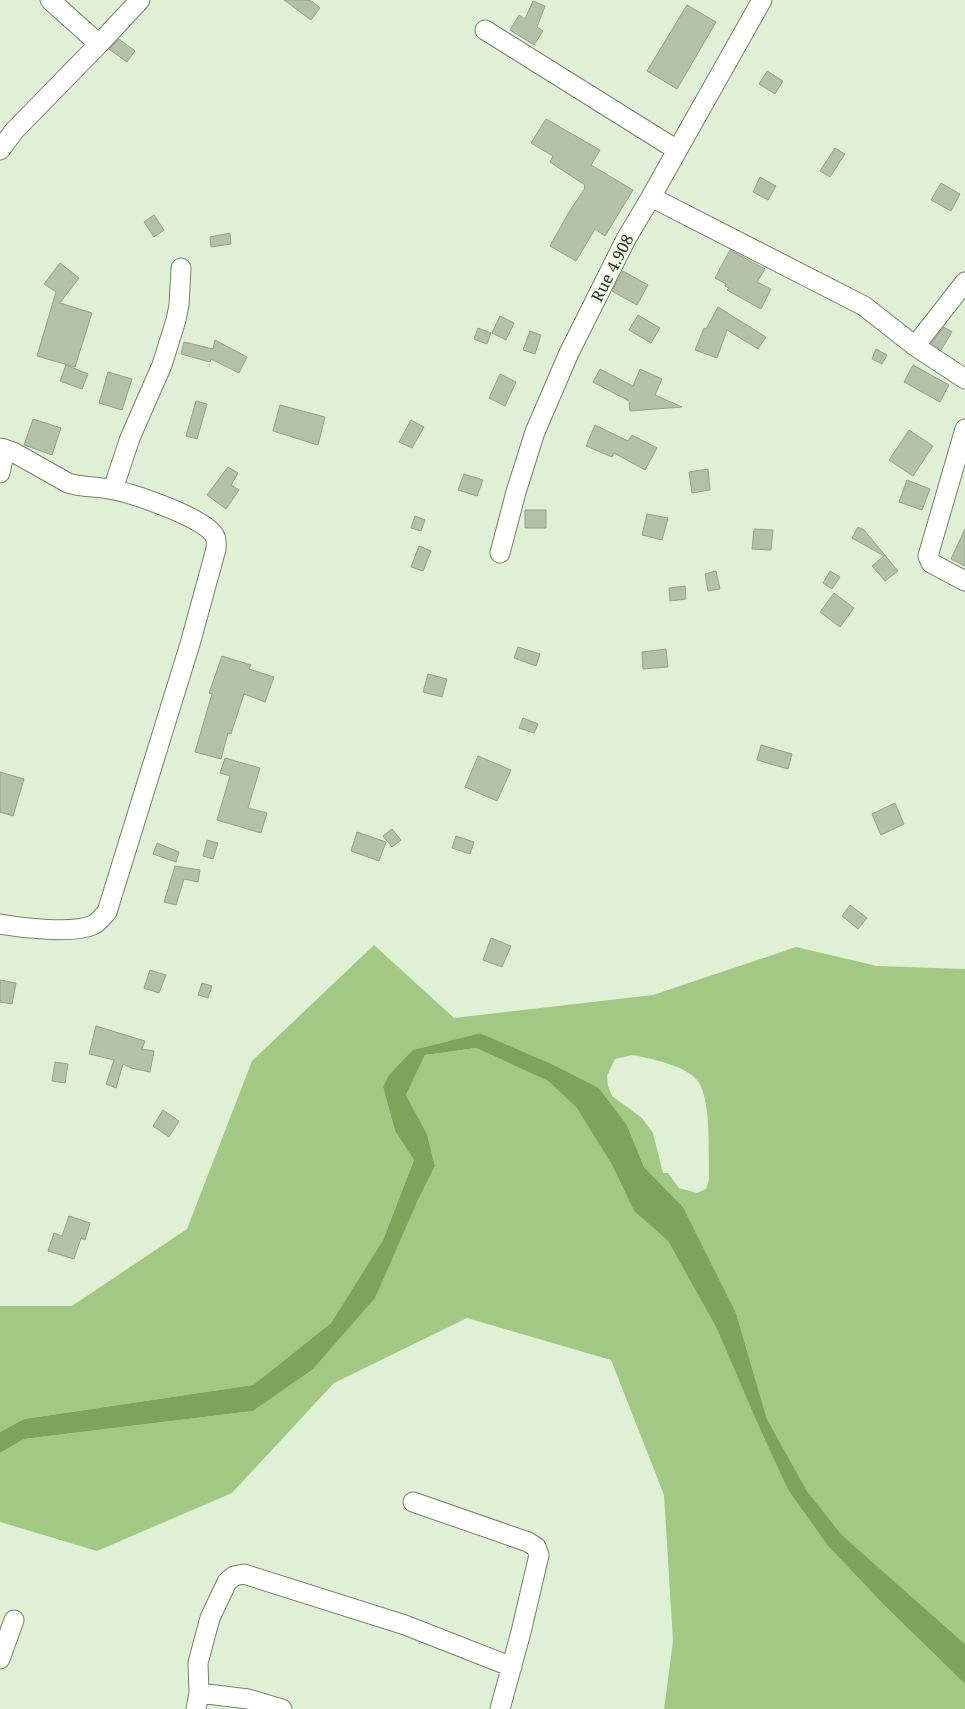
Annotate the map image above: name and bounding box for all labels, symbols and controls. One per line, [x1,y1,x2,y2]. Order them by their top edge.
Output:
street label: Rue 4.908 [586,230,638,306]

